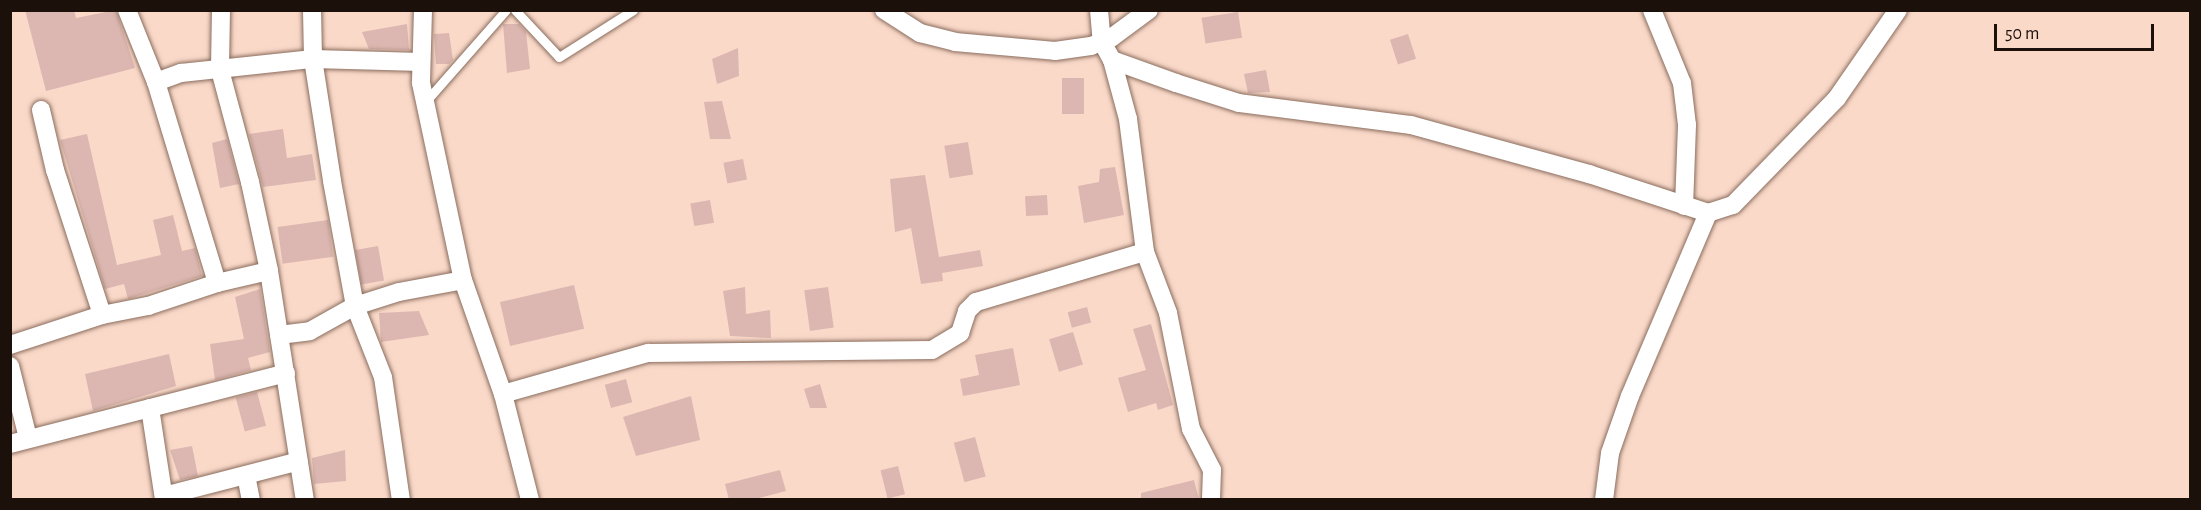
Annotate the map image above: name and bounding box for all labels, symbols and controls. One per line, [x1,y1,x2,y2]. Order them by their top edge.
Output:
scale bar [1997,12,2158,50]
text: 50 m [2005,25,2039,43]

